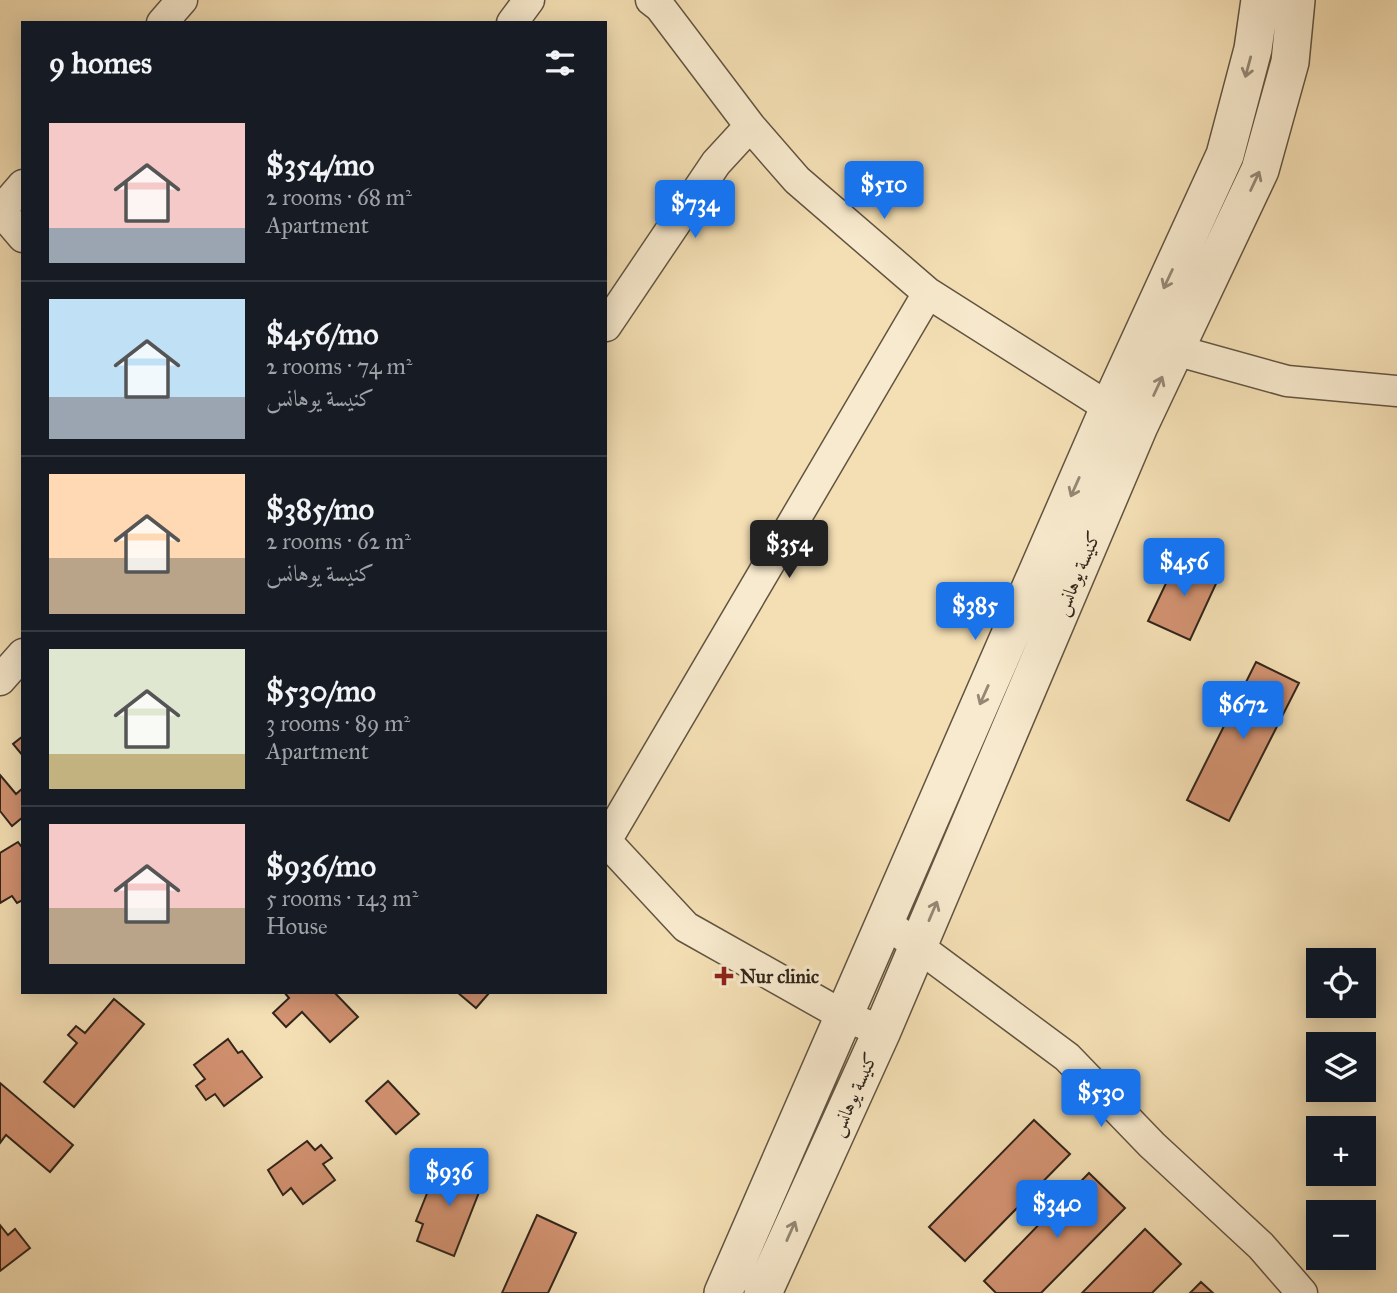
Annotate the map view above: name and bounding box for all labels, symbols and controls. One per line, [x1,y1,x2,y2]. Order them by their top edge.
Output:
icon: filters [541,44,579,82]
text: 9 homes [49,45,152,81]
one-way arrow [1241,56,1254,78]
text: $354/mo [266,147,374,183]
icon: home [105,151,189,235]
pin: $510 [843,162,925,221]
text: $510 [861,170,907,198]
one-way arrow [1248,171,1262,192]
pin: $734 [654,180,736,240]
text: 2 rooms · 68 m² [266,183,412,211]
text: $734 [671,189,719,217]
text: Apartment [266,211,369,239]
one-way arrow [1161,268,1174,289]
text: $456/mo [266,316,379,352]
icon: home [105,327,189,411]
text: 2 rooms · 74 m² [266,352,412,380]
one-way arrow [1152,376,1165,397]
text: كنيسة يوهانس [266,384,374,412]
one-way arrow [1067,475,1080,497]
text: $385/mo [266,491,374,527]
icon: home [105,502,189,586]
pin: $354 [748,520,830,580]
text: 2 rooms · 62 m² [266,527,411,555]
street label: كنيسة يوهانس [1049,528,1107,620]
text: $354 [766,529,812,557]
pin: $456 [1143,538,1225,598]
text: $456 [1159,547,1209,575]
text: كنيسة يوهانس [266,559,374,587]
pin: $385 [934,582,1016,642]
text: $385 [952,591,998,619]
text: $530/mo [266,673,376,709]
icon: home [105,677,189,761]
pin: $672 [1202,682,1284,741]
one-way arrow [977,684,990,705]
text: $672 [1218,690,1268,718]
text: 3 rooms · 89 m² [266,709,410,737]
text: Apartment [266,737,369,765]
text: $936/mo [266,848,376,884]
icon: home [105,852,189,936]
text: 5 rooms · 143 m² [266,884,418,912]
one-way arrow [927,901,940,922]
text: House [266,912,328,940]
map controls [1306,948,1376,1270]
button: locate [1306,948,1376,1018]
place label: Nur clinic [740,965,819,988]
marker: Nur clinic [714,966,734,986]
button: layers [1306,1032,1376,1102]
street label: كنيسة يوهانس [825,1049,884,1141]
pin: $530 [1060,1070,1142,1129]
text: $530 [1077,1078,1125,1106]
button: + [1306,1116,1376,1186]
pin: $936 [408,1148,490,1208]
text: $936 [425,1157,473,1185]
pin: $340 [1016,1180,1098,1240]
text: $340 [1032,1189,1082,1217]
button: − [1306,1200,1376,1270]
one-way arrow [785,1221,798,1242]

